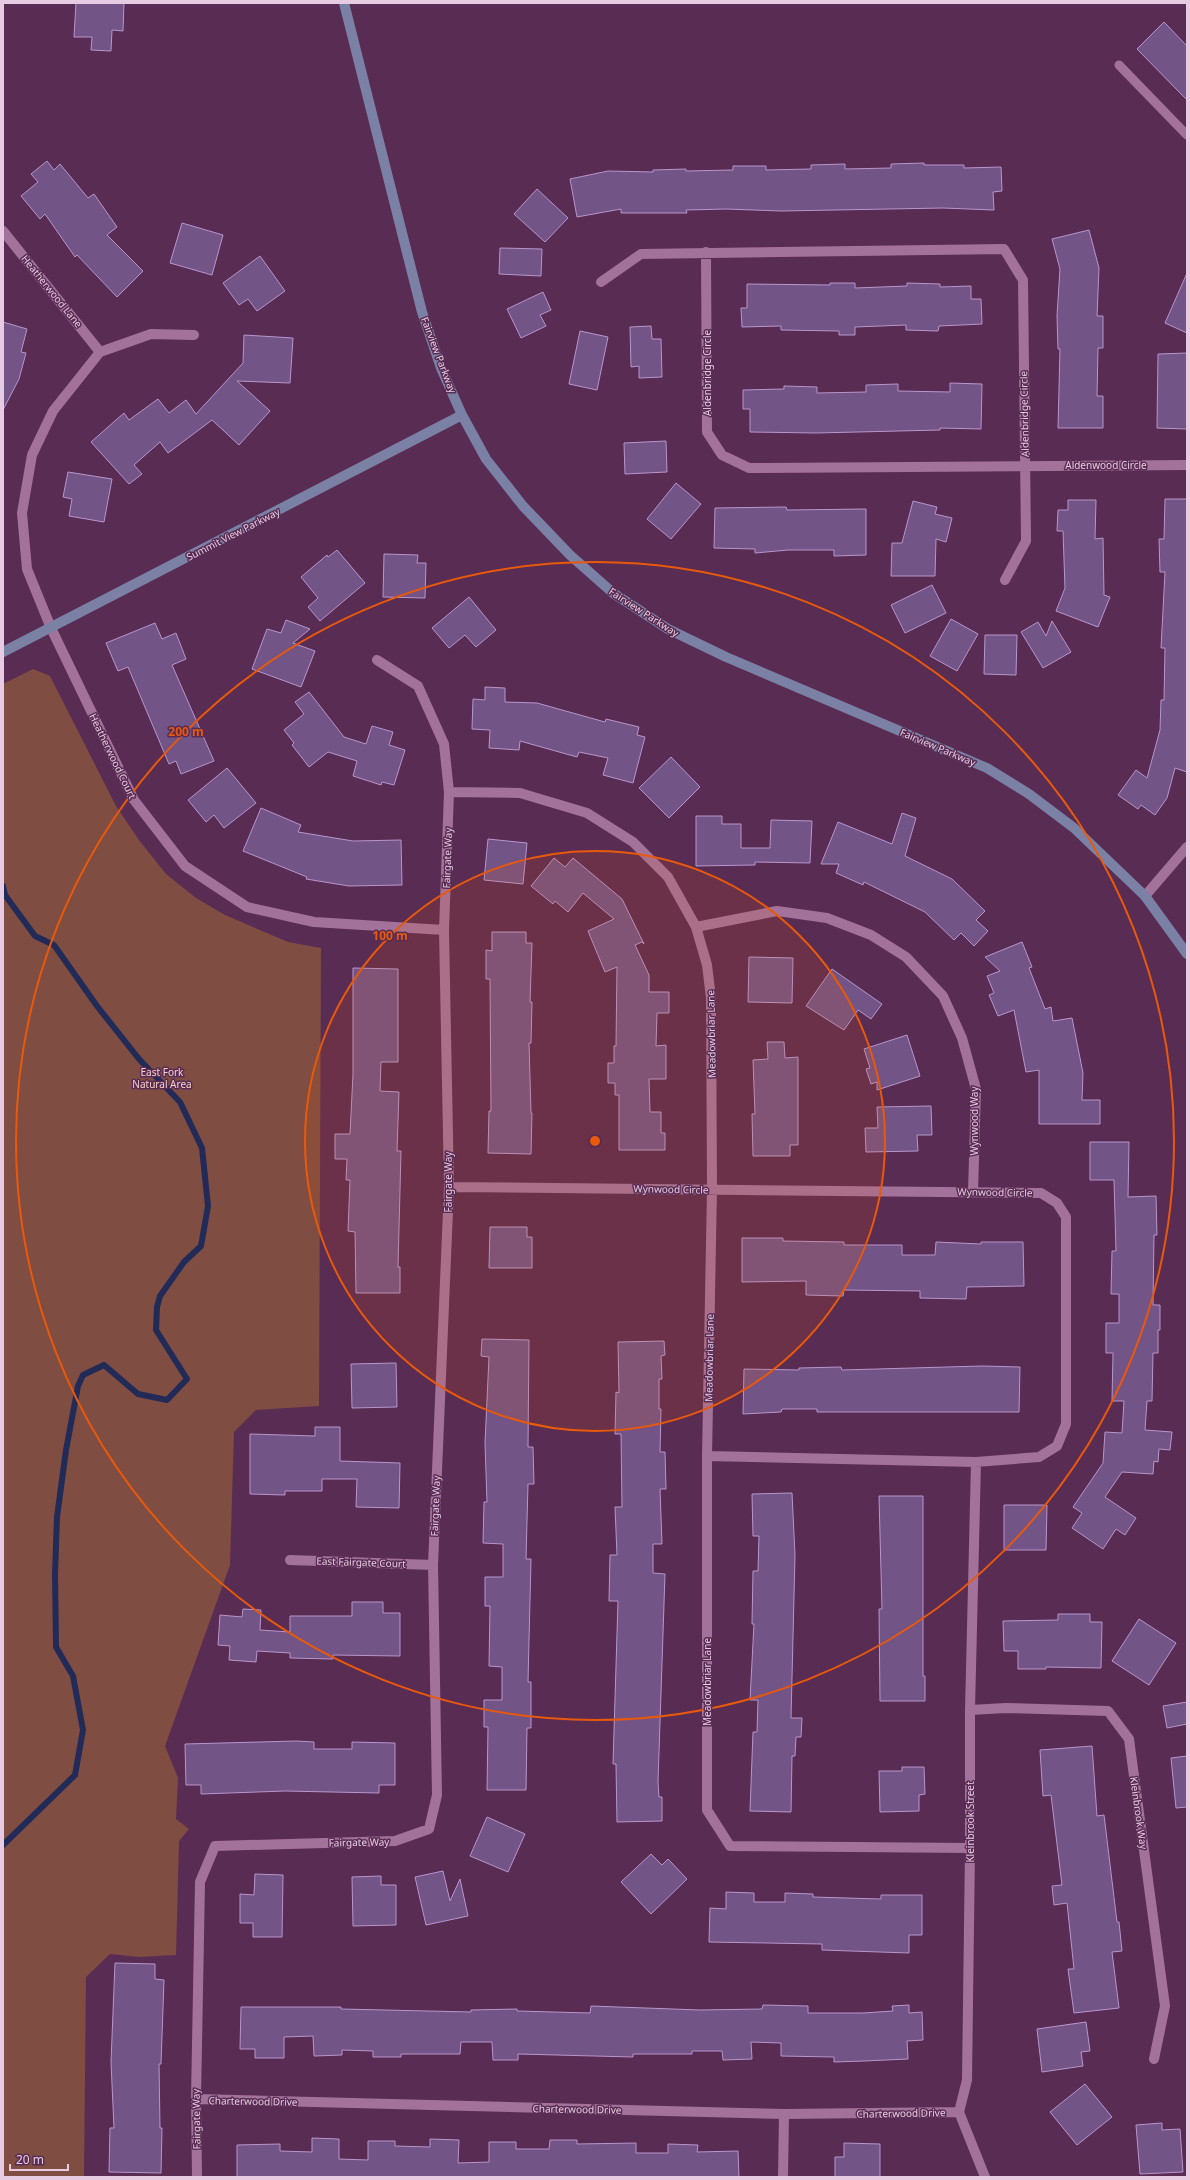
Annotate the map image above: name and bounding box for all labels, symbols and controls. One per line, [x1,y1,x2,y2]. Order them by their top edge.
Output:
street label: Heatherwood Lane [18,252,86,330]
street label: Fairview Parkway [418,315,460,396]
street label: Aldenbridge Circle [700,330,714,416]
street label: Aldenbridge Circle [1016,370,1032,457]
street label: Aldenwood Circle [1065,458,1147,472]
street label: Summit View Parkway [184,504,283,564]
street label: Fairview Parkway [606,584,682,640]
street label: Heatherwood Court [86,711,140,801]
text: 200 m [168,723,204,740]
street label: Fairview Parkway [898,725,979,770]
street label: Fairgate Way [439,826,455,889]
text: 100 m [372,927,408,944]
street label: Meadowbriar Lane [703,990,719,1078]
park label: East Fork Natural Area [132,1065,192,1091]
street label: Wynwood Way [967,1086,981,1156]
centre of rings [588,1134,602,1148]
street label: Fairgate Way [441,1151,455,1212]
street label: Wynwood Circle [633,1181,709,1197]
street label: Wynwood Circle [957,1184,1033,1200]
street label: Meadowbriar Lane [701,1314,717,1402]
street label: Fairgate Way [427,1474,443,1537]
street label: East Fairgate Court [316,1553,406,1571]
street label: Meadowbriar Lane [700,1638,714,1726]
street label: Kleinbrook Way [1127,1776,1151,1851]
street label: Kleinbrook Street [963,1781,977,1863]
street label: Fairgate Way [328,1834,390,1850]
street label: Fairgate Way [188,2088,204,2150]
street label: Charterwood Drive [208,2093,298,2109]
street label: Charterwood Drive [532,2101,622,2117]
street label: Charterwood Drive [856,2105,946,2121]
scale bar [10,2146,68,2172]
text: 20 m [16,2151,44,2168]

